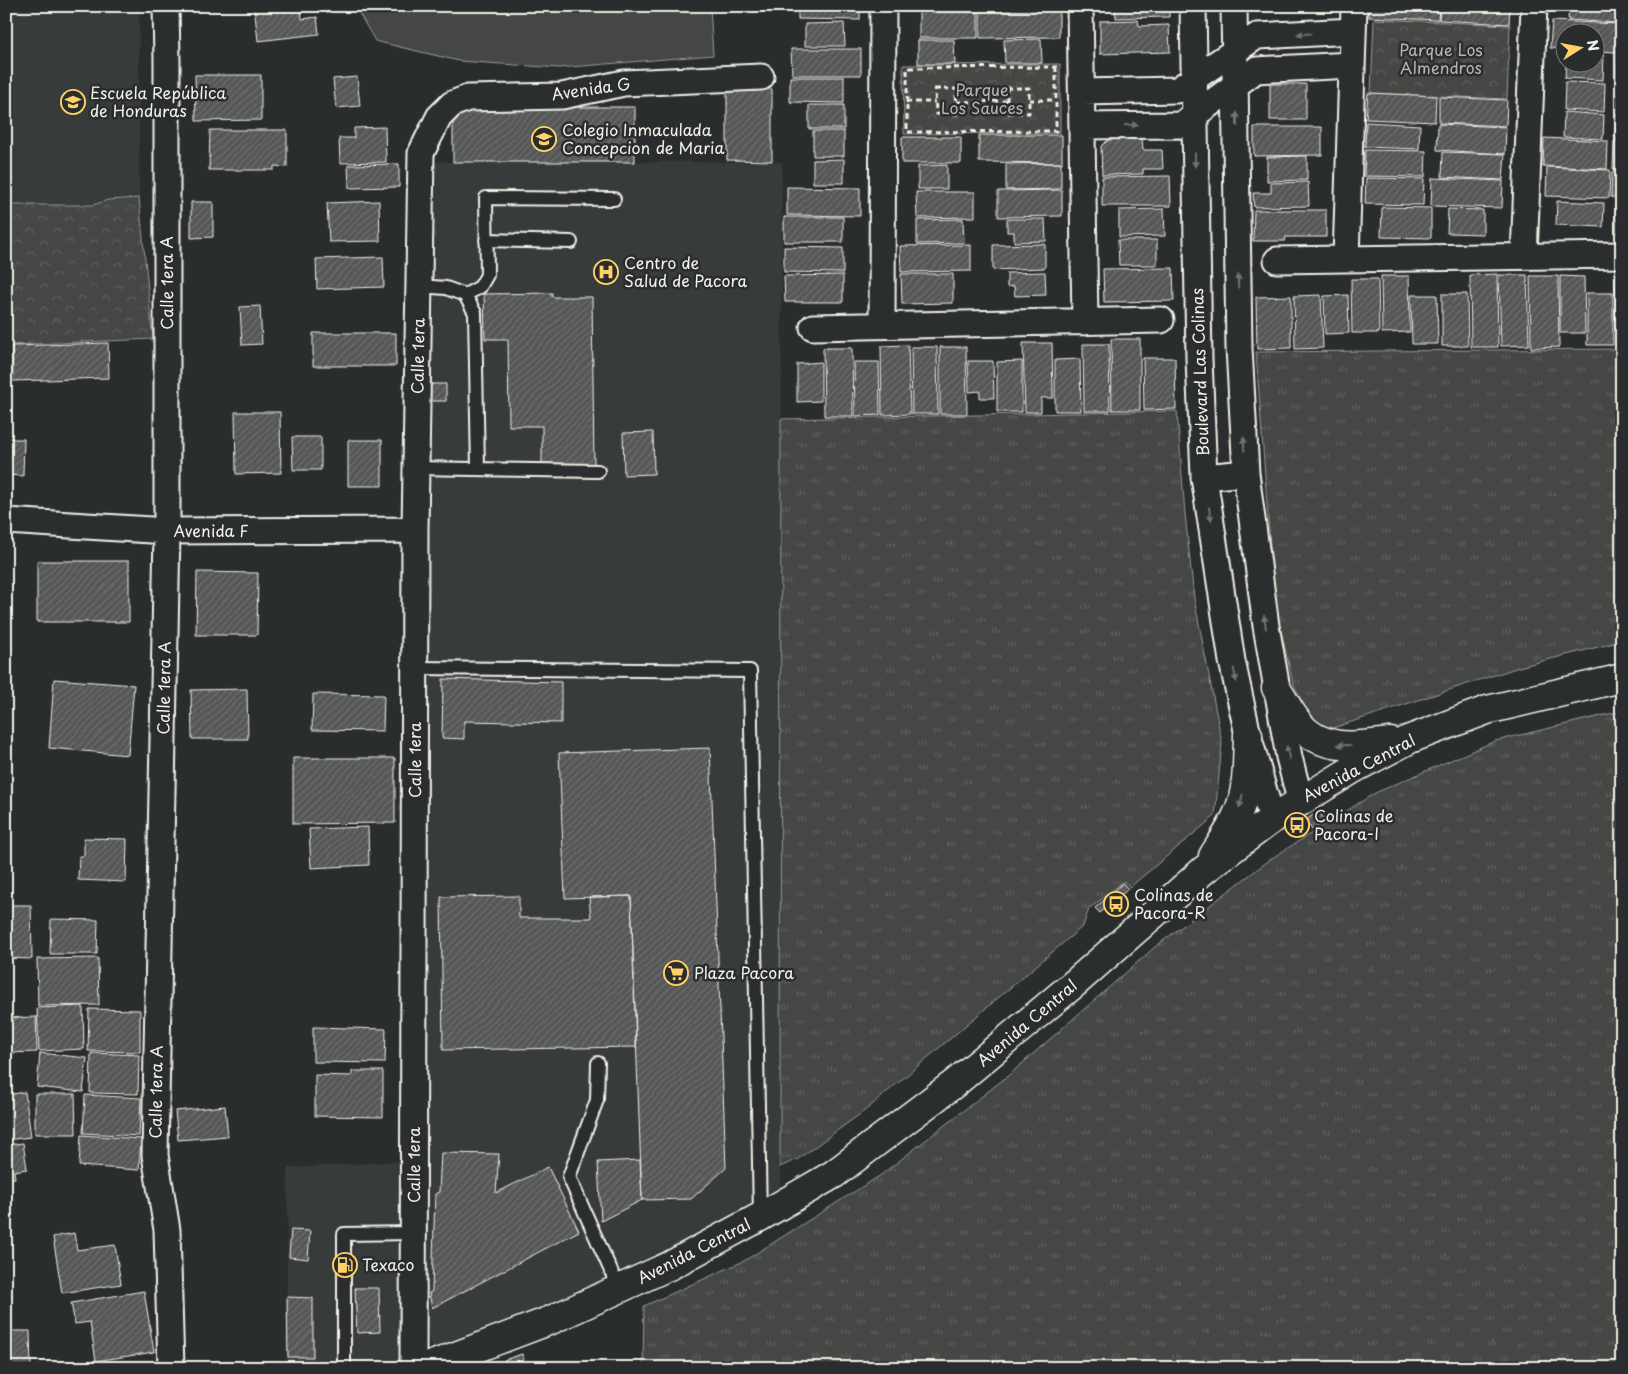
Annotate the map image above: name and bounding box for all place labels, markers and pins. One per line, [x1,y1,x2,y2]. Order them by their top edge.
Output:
place label: Escuela República de Honduras [90,80,226,122]
school or university icon: Escuela República de Honduras [60,89,86,115]
place label: Colegio Inmaculada Concepcion de Maria [562,117,725,159]
school or university icon: Colegio Inmaculada Concepcion de Maria [531,126,557,152]
place label: Centro de Salud de Pacora [624,250,748,292]
hospital icon: Centro de Salud de Pacora [593,259,619,285]
place label: Colinas de Pacora-I [1314,803,1394,845]
bus stop icon: Colinas de Pacora-I [1284,812,1310,838]
place label: Colinas de Pacora-R [1134,882,1214,924]
bus stop icon: Colinas de Pacora-R [1103,891,1129,917]
supermarket icon: Plaza Pacora [663,960,689,986]
place label: Plaza Pacora [694,960,794,984]
fuel station icon: Texaco [332,1252,358,1278]
place label: Texaco [362,1252,414,1276]

